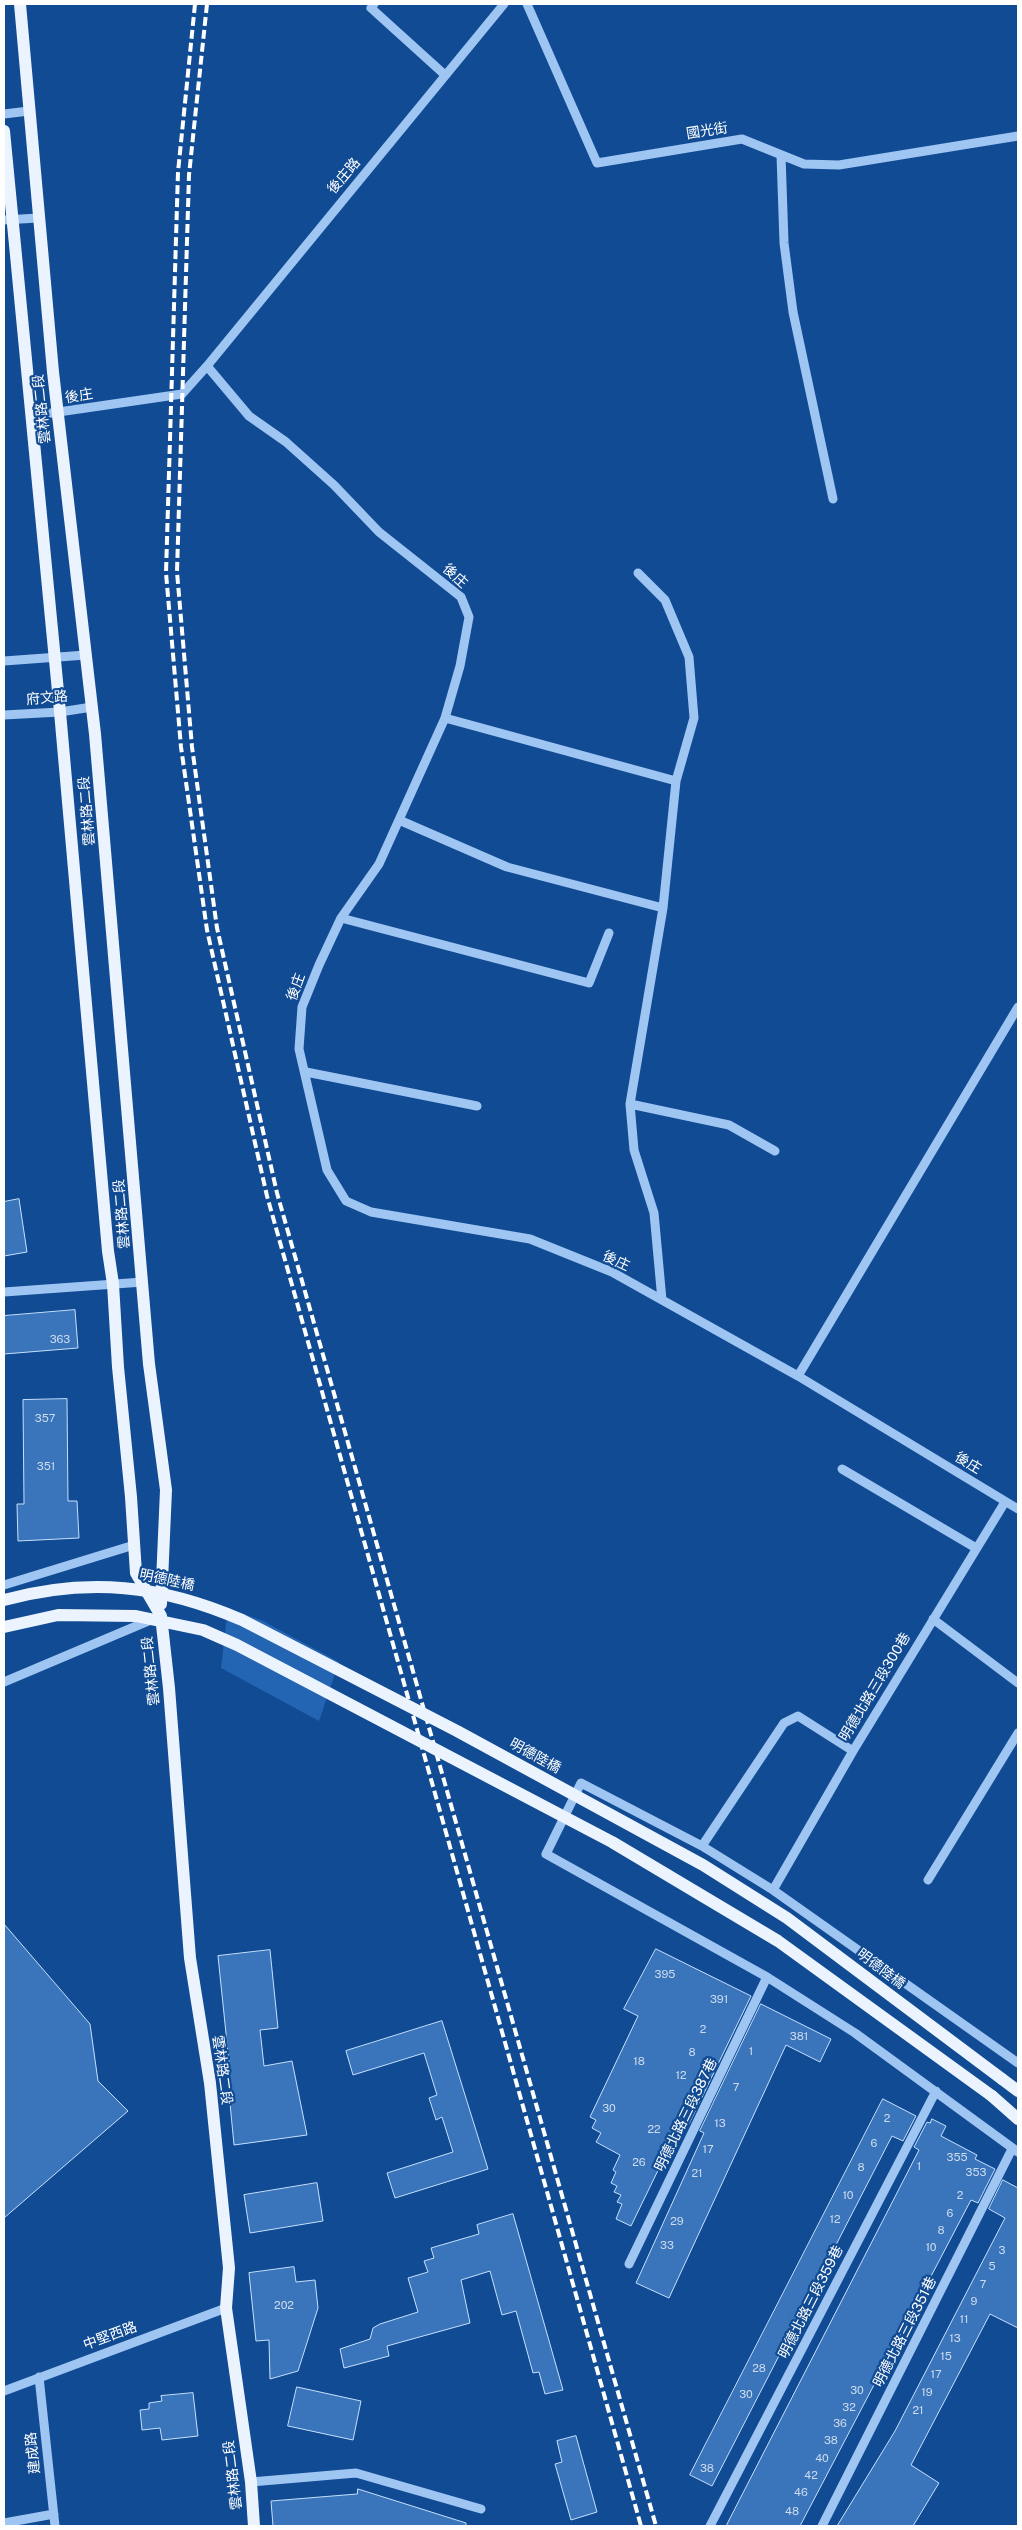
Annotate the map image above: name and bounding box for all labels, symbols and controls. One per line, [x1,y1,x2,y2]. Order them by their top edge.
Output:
street label: 國光街 [685,119,729,143]
street label: 後庄路 [324,155,364,197]
street label: 雲林路二段 [30,373,54,445]
street label: 後庄 [64,386,94,406]
street label: 後庄 [439,560,471,592]
street label: 府文路 [25,688,69,708]
street label: 雲林路二段 [76,775,98,847]
street label: 後庄 [283,971,309,1003]
street label: 雲林路二段 [111,1178,133,1250]
street label: 後庄 [600,1247,632,1275]
house number: 363 [50,1333,70,1347]
house number: 357 [35,1412,55,1426]
street label: 後庄 [952,1449,984,1477]
house number: 351 [37,1460,55,1474]
street label: 明德陸橋 [138,1566,196,1594]
street label: 明德北路三段300巷 [836,1630,914,1744]
street label: 雲林路二段 [139,1635,163,1707]
street label: 明德陸橋 [506,1735,564,1777]
street label: 明德陸橋 [854,1945,908,1993]
house number: 395 [655,1968,675,1982]
house number: 391 [710,1993,728,2007]
house number: 2 [700,2023,706,2037]
house number: 381 [790,2030,808,2044]
street label: 雲林路二段 [209,2034,235,2106]
house number: 1 [749,2045,753,2059]
house number: 8 [688,2046,696,2060]
house number: 18 [633,2055,645,2069]
street label: 明德北路三段387巷 [651,2056,721,2174]
house number: 12 [675,2069,687,2083]
house number: 7 [733,2081,739,2095]
house number: 30 [602,2102,616,2116]
house number: 2 [884,2112,890,2126]
house number: 13 [714,2117,726,2131]
house number: 22 [647,2123,661,2137]
house number: 6 [871,2137,877,2151]
house number: 17 [702,2143,714,2157]
house number: 355 [946,2151,968,2165]
house number: 26 [632,2156,646,2170]
house number: 1 [917,2160,921,2174]
house number: 8 [857,2161,865,2175]
house number: 353 [966,2166,986,2180]
house number: 21 [691,2167,703,2181]
house number: 10 [842,2189,854,2203]
house number: 2 [957,2189,963,2203]
house number: 6 [947,2207,953,2221]
house number: 12 [829,2213,841,2227]
house number: 29 [670,2215,684,2229]
house number: 8 [937,2224,945,2238]
house number: 33 [660,2239,674,2253]
house number: 10 [925,2241,937,2255]
street label: 明德北路三段359巷 [775,2243,847,2361]
house number: 3 [999,2244,1005,2258]
house number: 5 [988,2260,996,2274]
street label: 明德北路三段351巷 [870,2274,940,2390]
house number: 7 [980,2278,986,2292]
house number: 9 [971,2295,977,2309]
house number: 202 [274,2299,294,2313]
house number: 11 [960,2313,968,2327]
street label: 中堅西路 [81,2319,139,2353]
house number: 13 [949,2332,961,2346]
house number: 15 [940,2350,952,2364]
house number: 28 [752,2362,766,2376]
house number: 17 [930,2368,942,2382]
house number: 30 [850,2384,864,2398]
house number: 19 [921,2386,933,2400]
house number: 30 [739,2388,753,2402]
house number: 32 [842,2401,856,2415]
house number: 21 [912,2404,924,2418]
house number: 36 [833,2417,847,2431]
street label: 建成路 [22,2431,44,2475]
house number: 38 [824,2434,838,2448]
street label: 雲林路二段 [220,2439,246,2511]
house number: 40 [815,2452,829,2466]
house number: 38 [700,2462,714,2476]
house number: 42 [804,2469,818,2483]
house number: 46 [794,2486,808,2500]
house number: 48 [785,2505,799,2519]

